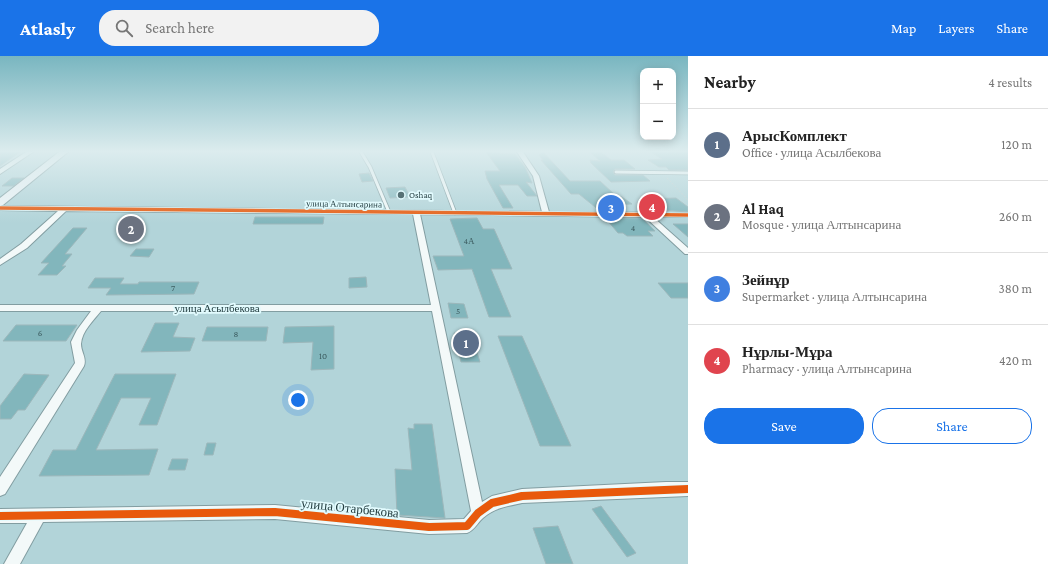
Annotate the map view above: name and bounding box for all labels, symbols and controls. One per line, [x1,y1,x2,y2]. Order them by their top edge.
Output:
search box [99,10,379,46]
icon: search [113,17,135,39]
text: Atlasly [20,18,75,39]
text: Search here [145,20,214,36]
text: Map [891,20,916,36]
text: Layers [938,20,975,36]
text: Share [997,20,1028,36]
map controls [640,68,676,140]
button: + [640,68,676,104]
text: Nearby [704,73,756,92]
text: 4 results [988,75,1032,90]
button: − [640,104,676,140]
text: АрысКомплект [742,128,847,144]
text: 1 [715,137,719,152]
text: 120 m [1001,137,1032,152]
text: Office · улица Асылбекова [742,145,881,160]
marker: Oshaq [396,190,406,200]
place label: Oshaq [409,190,433,200]
pin: 4 [639,192,665,222]
pin: 3 [598,193,624,223]
street label: улица Алтынсарина [306,198,382,210]
text: Al Haq [742,201,784,217]
text: 2 [714,209,720,224]
text: 260 m [999,209,1032,224]
pin: 2 [118,214,144,244]
text: Mosque · улица Алтынсарина [742,217,901,232]
house number: 4 [631,223,636,233]
house number: 4А [463,236,475,246]
text: Зейнұр [742,272,790,288]
text: 3 [714,281,720,296]
text: 380 m [999,281,1032,296]
house number: 7 [171,283,175,293]
text: Supermarket · улица Алтынсарина [742,289,927,304]
street label: улица Асылбекова [174,302,260,314]
house number: 5 [456,306,460,316]
house number: 6 [38,328,43,338]
pin: 1 [453,328,479,358]
house number: 8 [234,329,239,339]
text: Нұрлы-Мұра [742,344,833,360]
house number: 10 [319,351,327,361]
text: 4 [713,353,721,368]
text: 420 m [999,353,1032,368]
text: Pharmacy · улица Алтынсарина [742,361,912,376]
your location [288,390,308,410]
button: Save [704,408,864,444]
button: Share [872,408,1032,444]
street label: улица Отарбекова [300,495,400,521]

